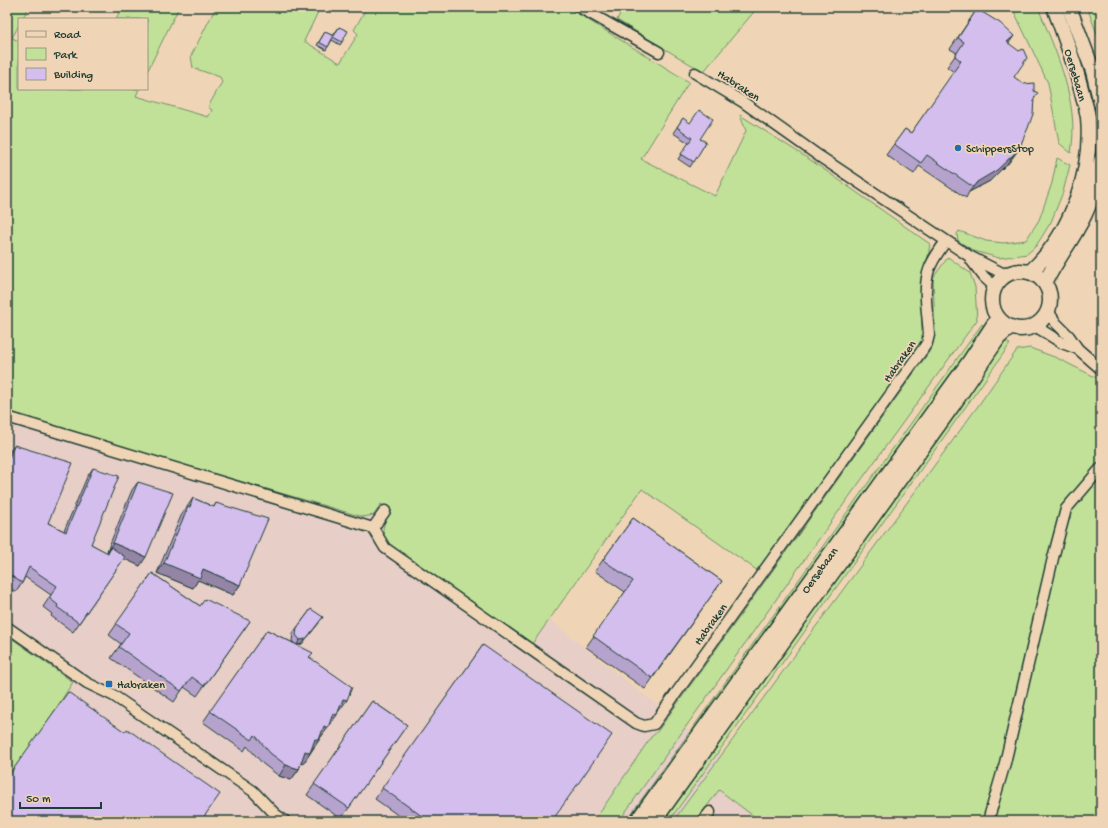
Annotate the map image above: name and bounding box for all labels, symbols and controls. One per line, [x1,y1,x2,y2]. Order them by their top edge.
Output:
legend [18,18,148,90]
text: Road [54,29,81,43]
street label: Oersebaan [1060,48,1088,104]
text: Park [53,49,79,63]
street label: Habraken [714,68,762,106]
text: Building [53,69,93,83]
marker: SchippersStop [953,143,963,153]
place label: SchippersStop [966,143,1034,157]
street label: Habraken [881,338,920,386]
street label: Oersebaan [799,545,842,597]
street label: Habraken [692,601,732,649]
marker: Habraken [104,679,114,689]
place label: Habraken [117,679,165,693]
scale bar [20,784,101,810]
text: 50 m [26,793,51,807]

